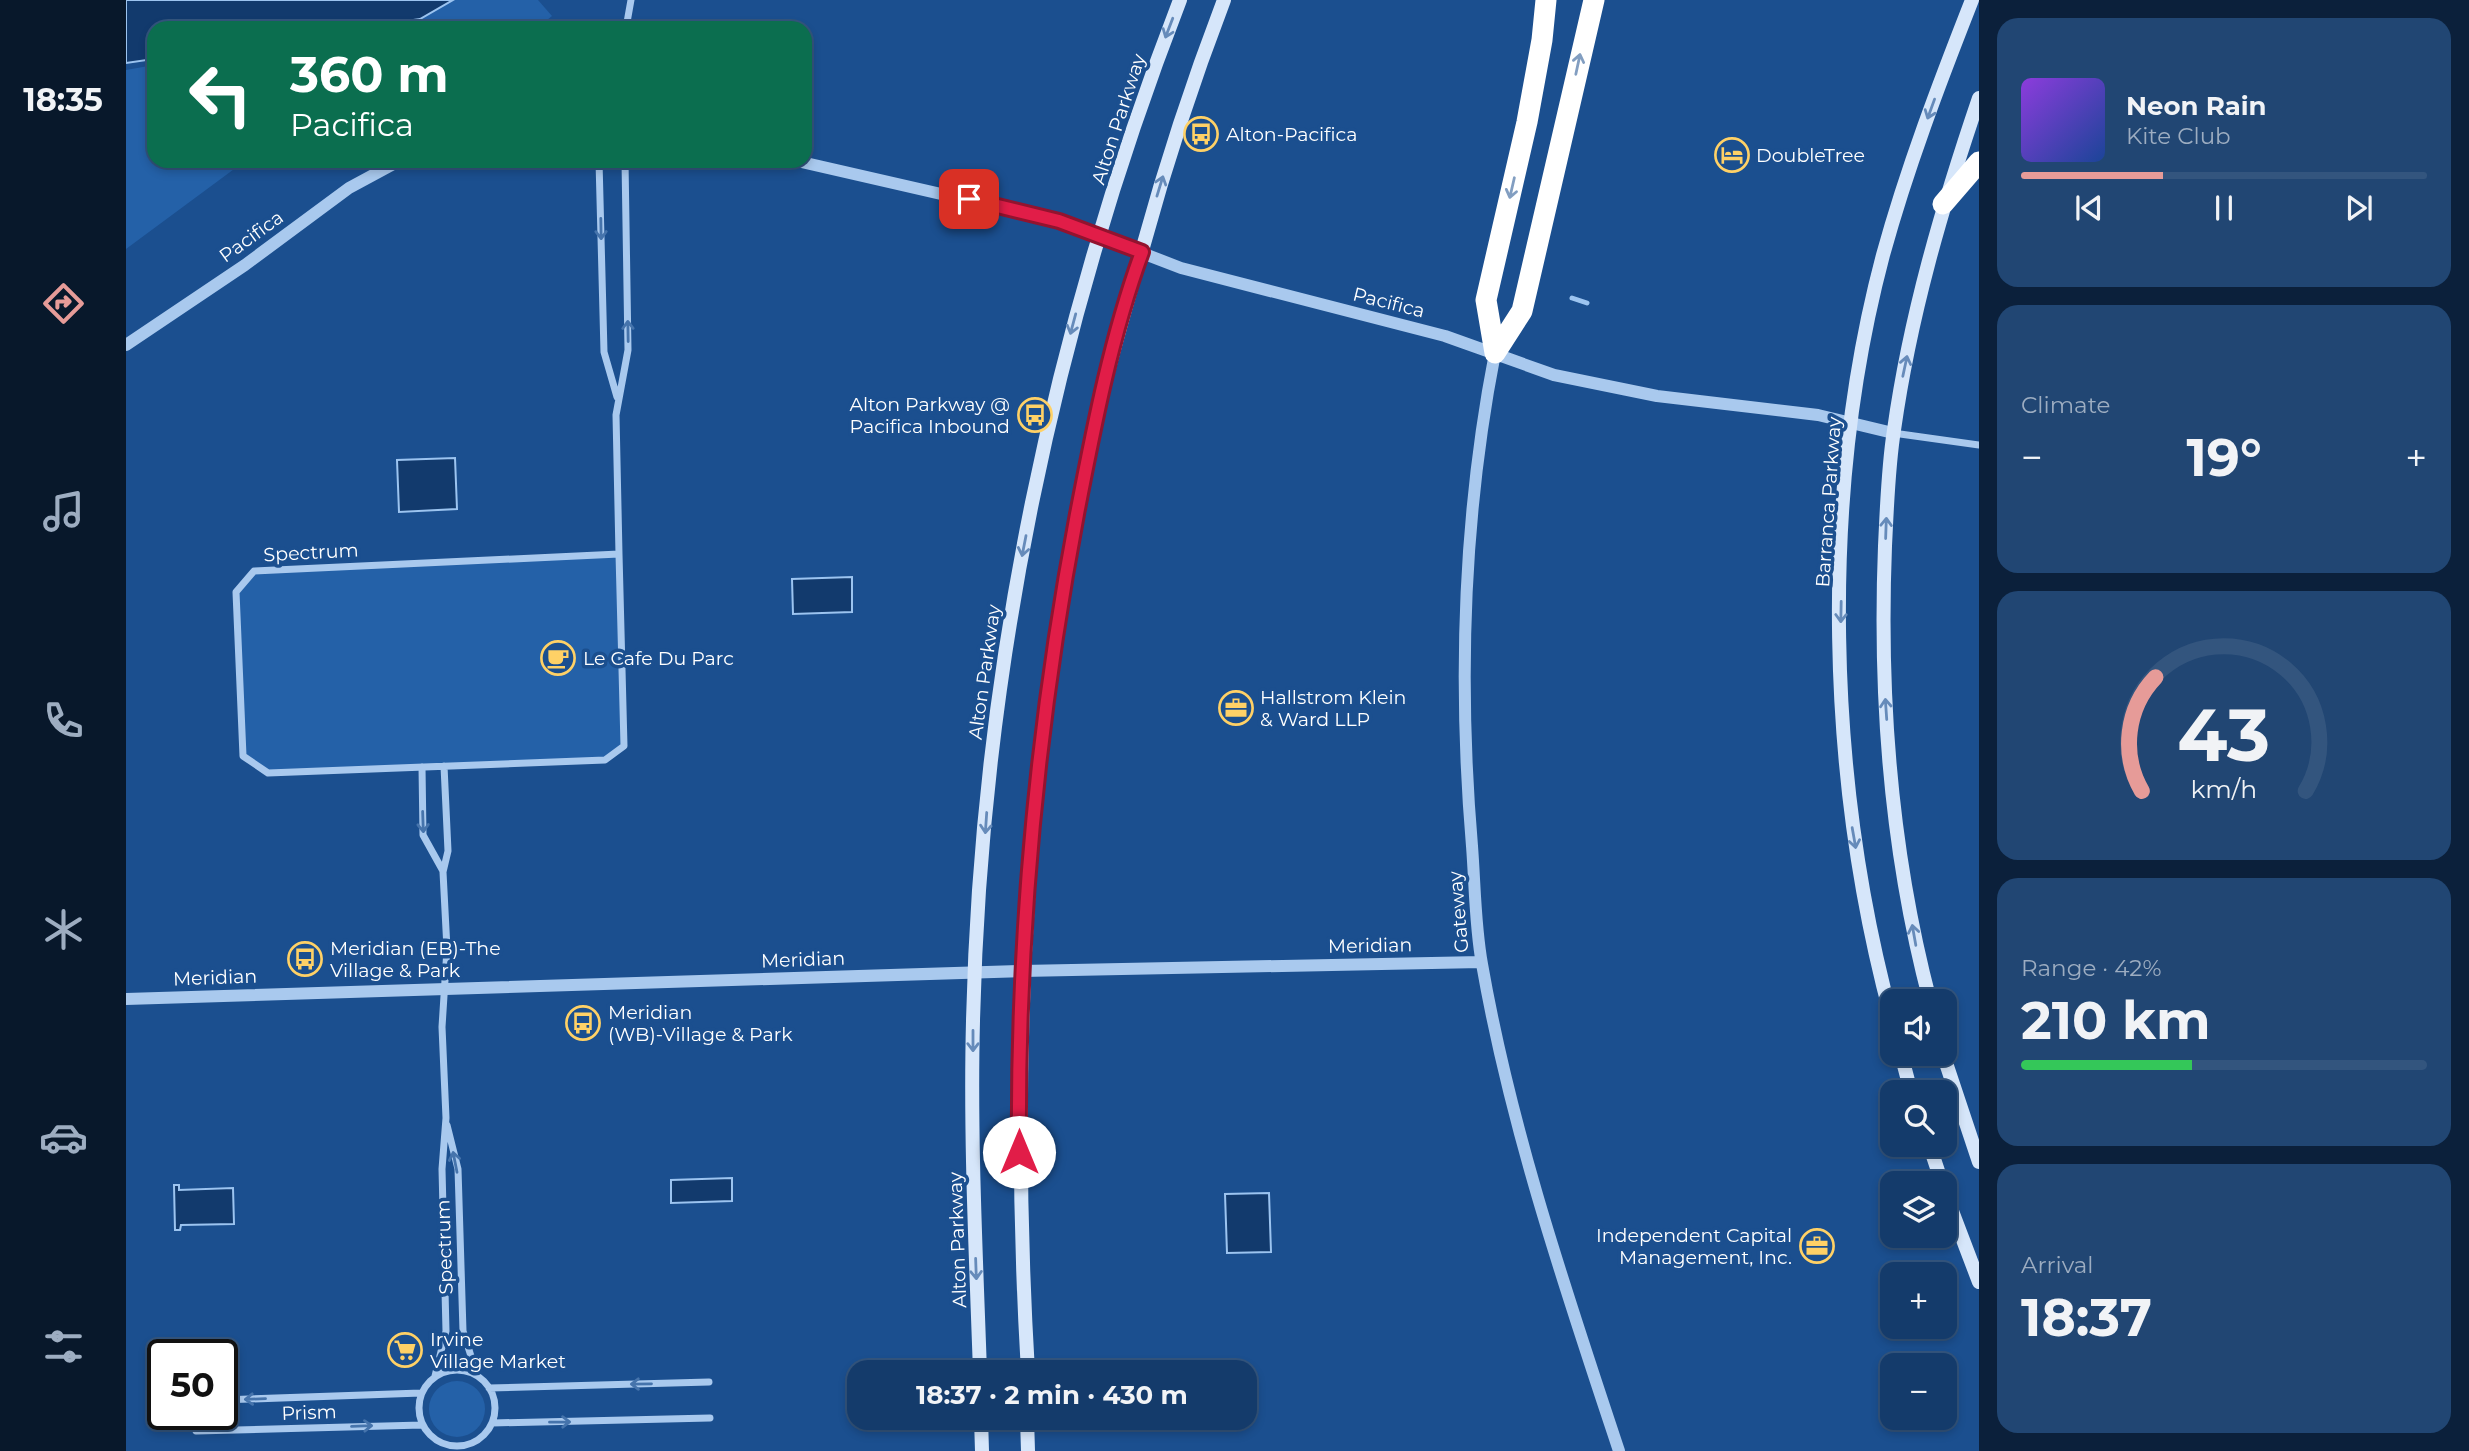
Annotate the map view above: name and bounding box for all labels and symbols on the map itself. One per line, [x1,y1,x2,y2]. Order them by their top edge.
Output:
one-way arrow [1162,16,1175,38]
street label: Alton Parkway [1087,50,1151,187]
one-way arrow [1571,53,1585,76]
one-way arrow [1924,98,1936,120]
bus stop icon: Alton-Pacifica [1182,115,1220,153]
place label: Alton-Pacifica [1226,123,1357,146]
hotel icon: DoubleTree [1713,136,1751,174]
place label: DoubleTree [1756,144,1865,167]
pin [939,169,999,229]
one-way arrow [1154,176,1167,198]
one-way arrow [1504,177,1517,199]
street label: Pacifica [215,205,288,267]
one-way arrow [594,217,607,240]
street label: Pacifica [1350,282,1427,323]
one-way arrow [1065,313,1078,335]
one-way arrow [621,320,634,343]
one-way arrow [1899,355,1913,378]
place label: Alton Parkway @ Pacifica Inbound [849,393,1010,438]
bus stop icon: Alton Parkway @ Pacifica Inbound [1016,396,1054,434]
street label: Barranca Parkway [1811,415,1846,588]
one-way arrow [1880,516,1893,539]
one-way arrow [1016,534,1030,557]
street label: Spectrum [263,539,359,566]
one-way arrow [1834,600,1848,623]
street label: Alton Parkway [964,602,1005,741]
cafe icon: Le Cafe Du Parc [539,639,577,677]
place label: Le Cafe Du Parc [583,647,734,670]
place label: Hallstrom Klein & Ward LLP [1260,686,1406,731]
office icon: Hallstrom Klein & Ward LLP [1217,689,1255,727]
one-way arrow [1880,698,1893,721]
one-way arrow [416,810,429,833]
one-way arrow [979,812,992,834]
one-way arrow [1848,827,1861,849]
street label: Gateway [1443,869,1474,954]
one-way arrow [1907,924,1920,947]
street label: Meridian [1328,933,1412,958]
place label: Meridian (EB)-The Village & Park [330,937,501,982]
bus stop icon: Meridian (EB)-The Village & Park [286,940,324,978]
street label: Meridian [761,947,846,972]
street label: Meridian [173,965,258,990]
place label: Meridian (WB)-Village & Park [608,1001,793,1046]
bus stop icon: Meridian (WB)-Village & Park [564,1004,602,1042]
one-way arrow [966,1029,980,1052]
position arrow [982,1115,1056,1189]
one-way arrow [448,1151,462,1174]
street label: Alton Parkway [944,1171,971,1308]
street label: Spectrum [431,1199,458,1295]
place label: Independent Capital Management, Inc. [1596,1224,1792,1269]
office icon: Independent Capital Management, Inc. [1798,1227,1836,1265]
one-way arrow [970,1257,983,1280]
place label: Irvine Village Market [430,1328,566,1373]
supermarket icon: Irvine Village Market [386,1331,424,1369]
speed limit sign: 50 [147,1339,238,1430]
one-way arrow [630,1377,653,1391]
one-way arrow [244,1393,267,1406]
street label: Prism [281,1400,337,1425]
one-way arrow [549,1415,572,1429]
one-way arrow [351,1420,374,1433]

